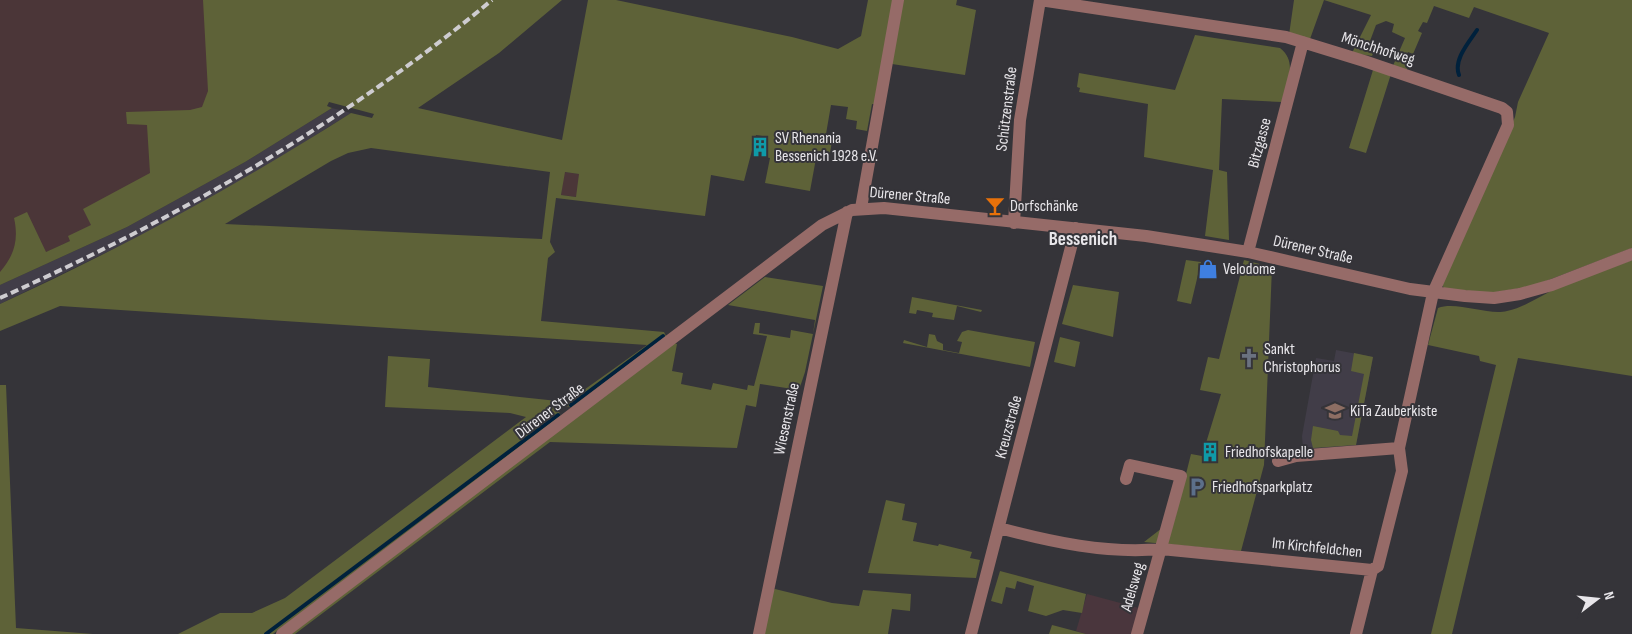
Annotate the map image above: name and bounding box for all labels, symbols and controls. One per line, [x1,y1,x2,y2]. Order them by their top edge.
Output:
street label: Mönchhofweg [1339,28,1417,70]
street label: Schützenstraße [992,66,1022,152]
street label: Bitzgasse [1244,116,1276,170]
place label: SV Rhenania Bessenich 1928 e.V. [775,129,878,166]
building icon: SV Rhenania Bessenich 1928 e.V. [749,136,771,158]
street label: Dürener Straße [869,183,951,209]
bar icon: Dorfschänke [984,195,1006,217]
place label: Dorfschänke [1010,197,1078,216]
district label: Bessenich [1049,228,1117,251]
street label: Dürener Straße [1271,232,1355,268]
shop icon: Velodome [1197,258,1219,280]
place label: Velodome [1223,260,1276,279]
place label: Sankt Christophorus [1264,340,1341,377]
church icon: Sankt Christophorus [1238,347,1260,369]
street label: Dürener Straße [512,379,588,443]
street label: Wiesenstraße [770,381,804,457]
street label: Kreuzstraße [991,393,1027,461]
school or university icon: KiTa Zauberkiste [1324,400,1346,422]
place label: KiTa Zauberkiste [1350,402,1437,421]
building icon: Friedhofskapelle [1199,441,1221,463]
place label: Friedhofskapelle [1225,443,1313,462]
parking icon: Friedhofsparkplatz [1186,476,1208,498]
place label: Friedhofsparkplatz [1212,478,1313,497]
street label: Im Kirchfeldchen [1271,534,1363,562]
street label: Adelsweg [1117,560,1149,615]
north arrow [1572,574,1622,624]
text: N [1600,590,1618,601]

